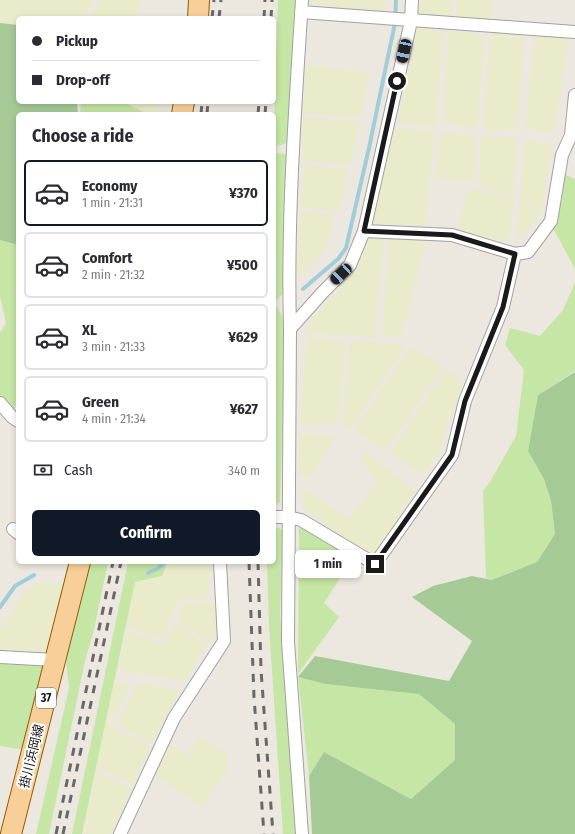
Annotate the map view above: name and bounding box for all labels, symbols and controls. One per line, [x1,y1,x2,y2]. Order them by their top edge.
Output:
text: Pickup [56,32,98,50]
car [396,38,412,64]
text: Drop-off [56,71,110,89]
route start [388,72,406,90]
text: Choose a ride [32,125,134,147]
icon: car [34,175,70,211]
text: Economy [82,177,137,195]
text: ¥370 [229,184,258,202]
text: 1 min · 21:31 [82,195,143,210]
icon: car [34,247,70,283]
text: Comfort [82,249,133,267]
text: ¥500 [227,256,258,274]
car [328,261,354,287]
text: 2 min · 21:32 [82,267,145,282]
icon: car [34,319,70,355]
text: XL [82,321,97,339]
text: ¥629 [228,328,258,346]
text: 3 min · 21:33 [82,339,145,354]
icon: car [34,391,70,427]
text: Green [82,393,119,411]
text: ¥627 [230,400,258,418]
text: 4 min · 21:34 [82,411,146,426]
icon: cash [32,459,54,481]
text: Cash [64,461,93,479]
text: 340 m [228,463,260,478]
button: Confirm [32,510,260,556]
callout: 1 min [295,550,361,578]
route end [366,555,384,573]
text: 1 min [314,556,342,571]
road number: 37 [36,688,56,708]
street label: 掛川浜岡線 [16,723,47,789]

